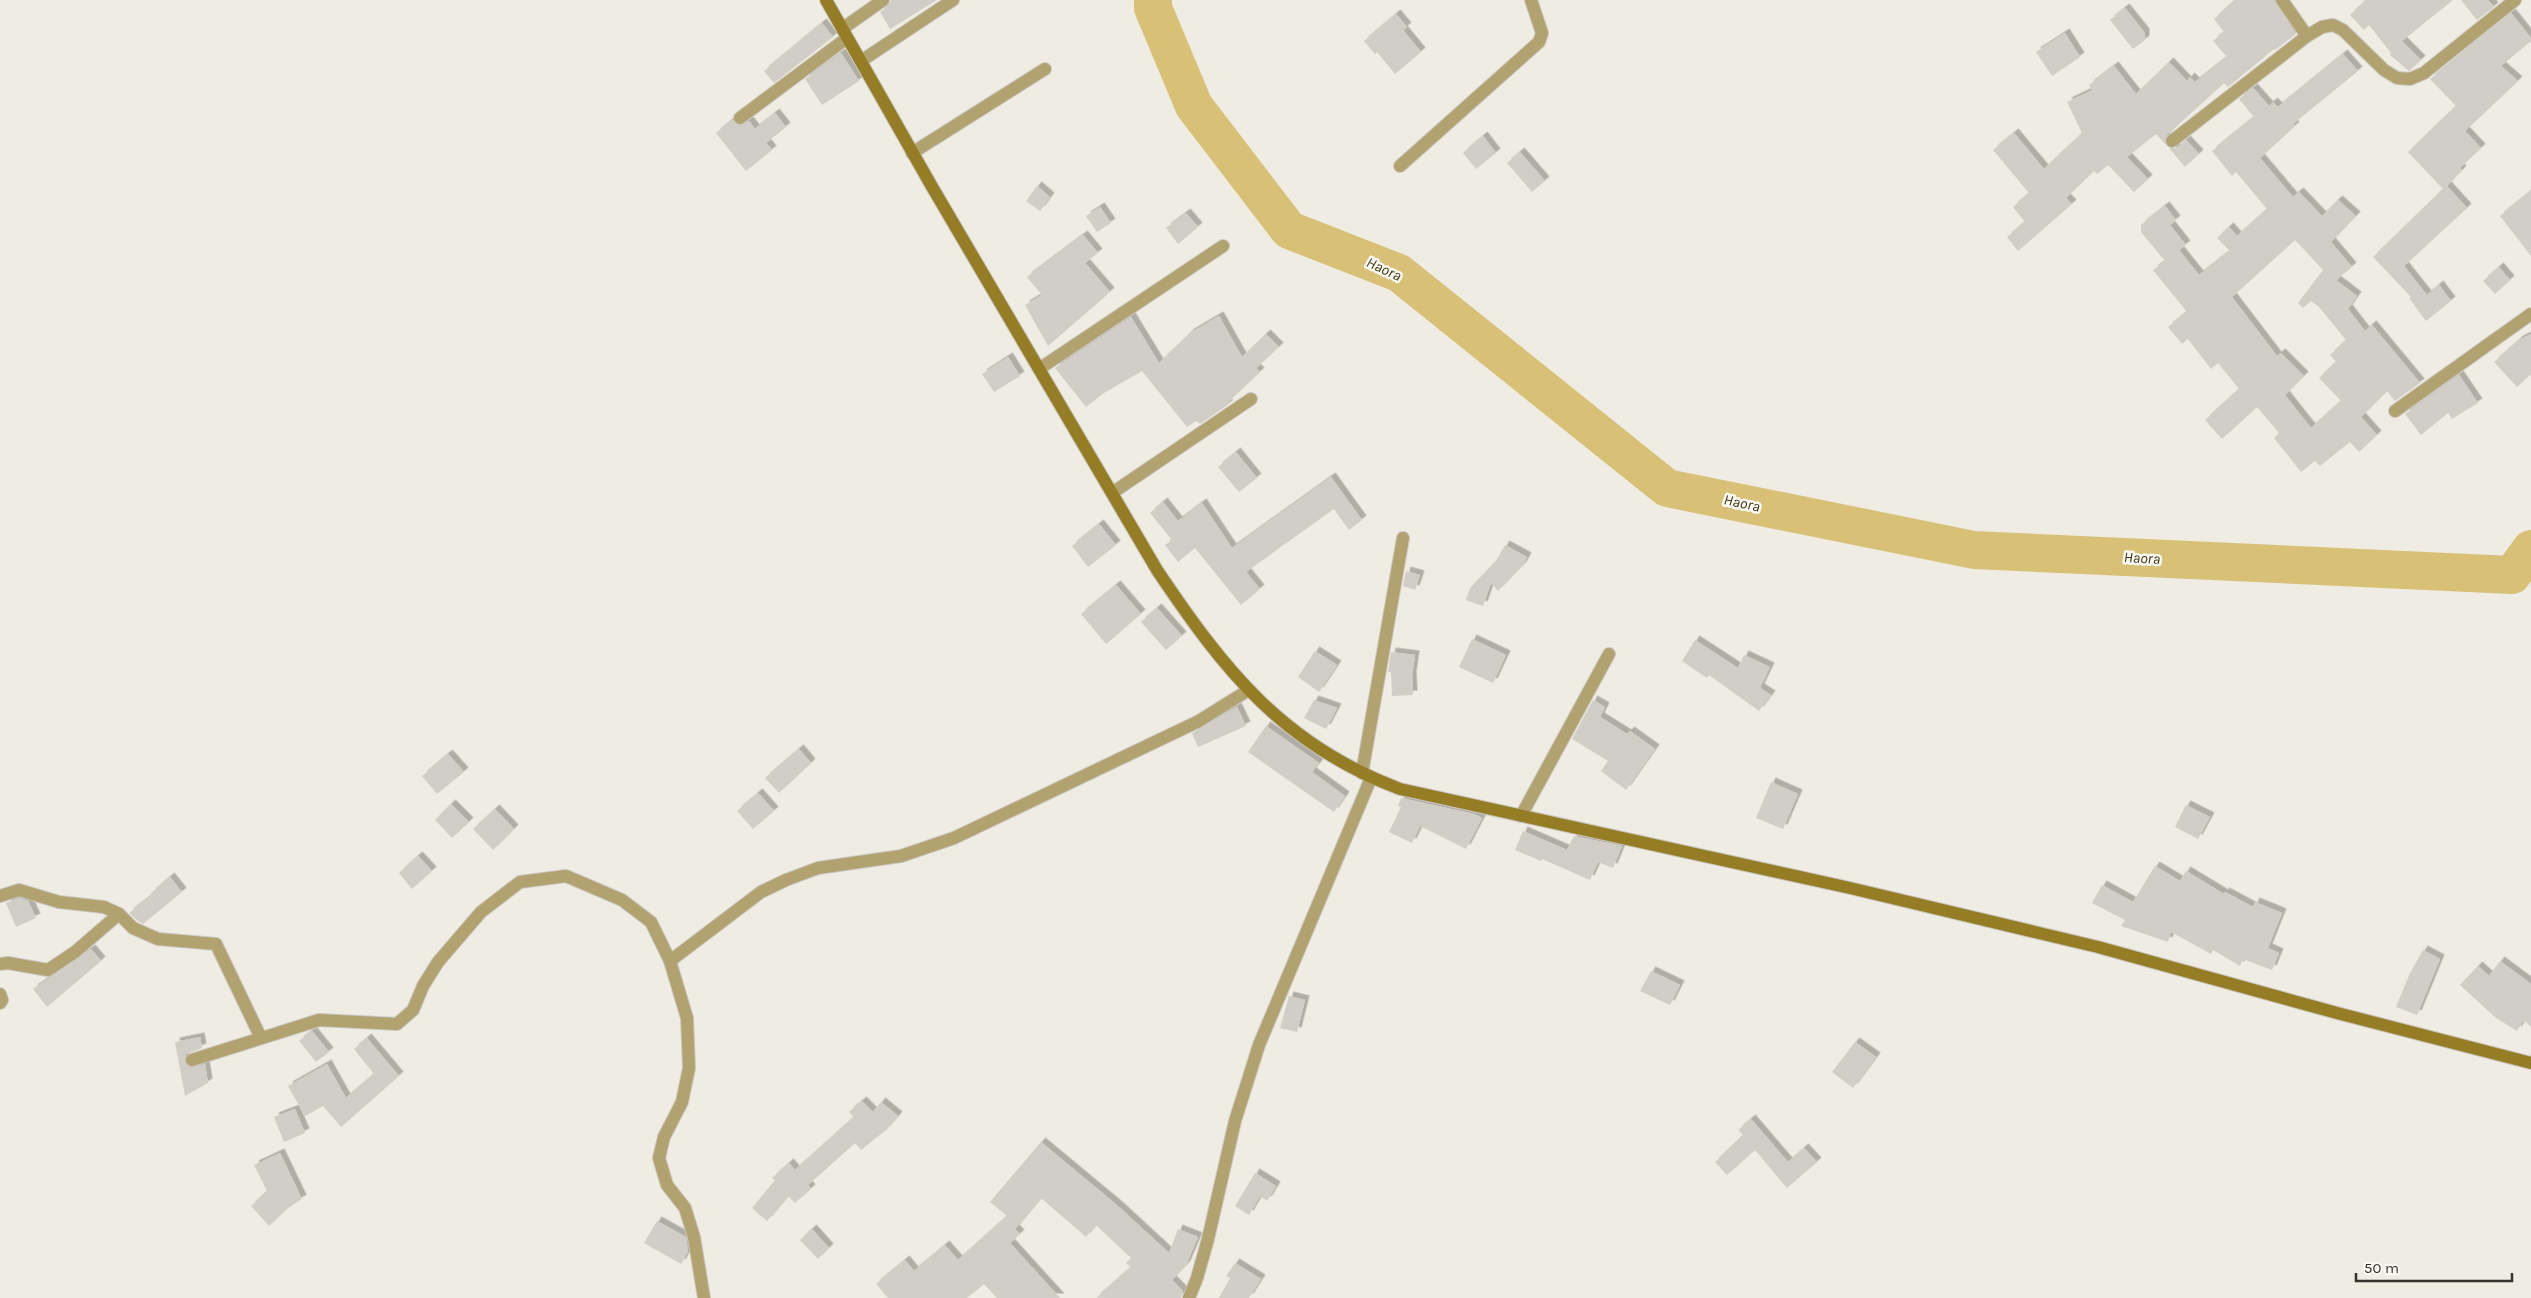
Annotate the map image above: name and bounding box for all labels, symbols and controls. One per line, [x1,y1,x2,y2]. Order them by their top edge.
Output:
water label: Haora [1364,253,1404,285]
water label: Haora [1722,490,1762,516]
water label: Haora [2123,548,2161,568]
scale bar [2356,1250,2512,1282]
text: 50 m [2364,1259,2399,1277]

